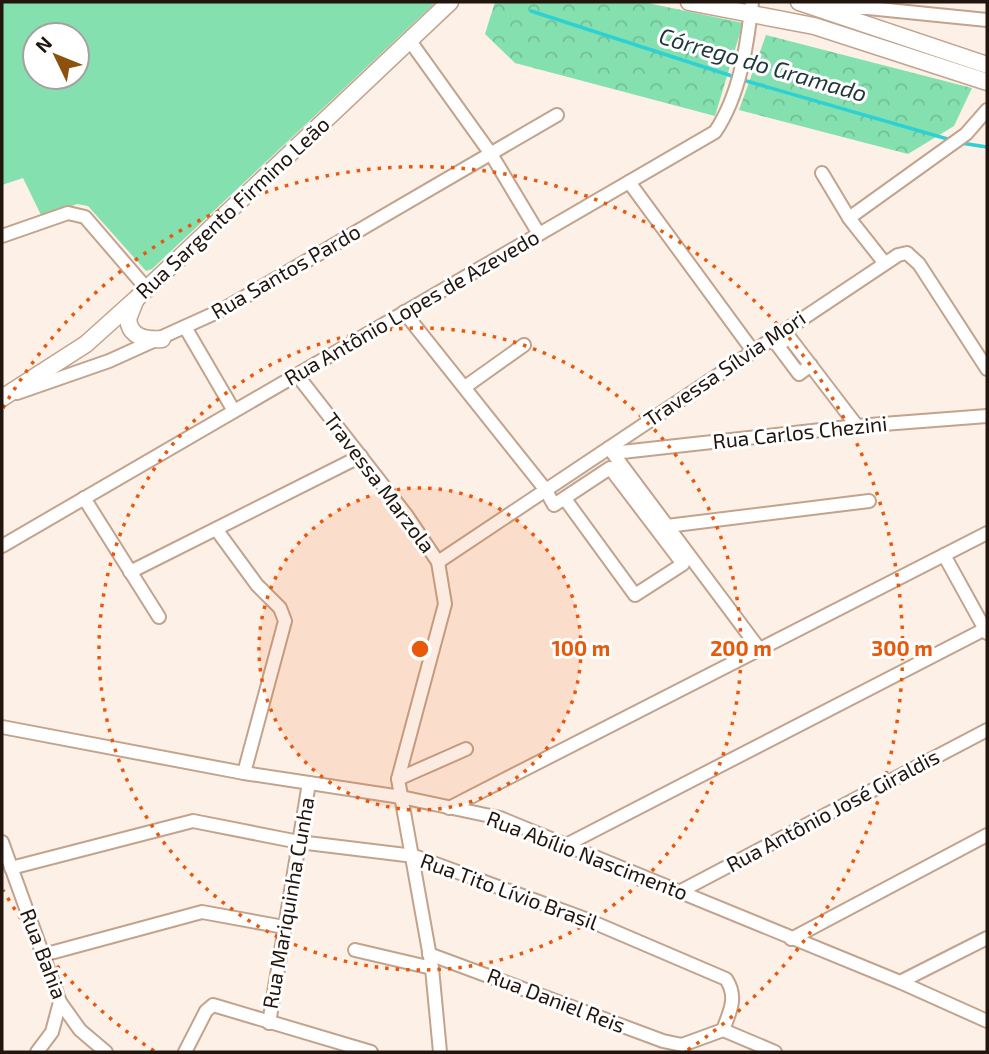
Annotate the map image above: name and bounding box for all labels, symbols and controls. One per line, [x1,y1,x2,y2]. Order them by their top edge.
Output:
north arrow [21,21,91,91]
water label: Córrego do Gramado [656,21,870,107]
text: N [30,31,56,57]
street label: Rua Sargento Firmino Leão [130,111,334,303]
street label: Rua Santos Pardo [206,218,364,324]
street label: Rua Antônio Lopes de Azevedo [279,223,543,390]
street label: Travessa Sílvia Mori [639,304,810,431]
street label: Travessa Marzola [319,407,441,557]
street label: Rua Carlos Chezini [711,410,888,453]
text: 100 m [552,635,610,660]
text: 200 m [710,635,772,660]
text: 300 m [871,635,933,660]
centre of rings [408,637,432,661]
street label: Rua Antônio José Giraldis [722,743,943,876]
street label: Rua Mariquinha Cunha [257,795,318,1010]
street label: Rua Abílio Nascimento [484,805,692,904]
street label: Rua Tito Lívio Brasil [417,847,602,935]
street label: Rua Bahia [16,905,73,1002]
street label: Rua Daniel Reis [484,962,629,1037]

